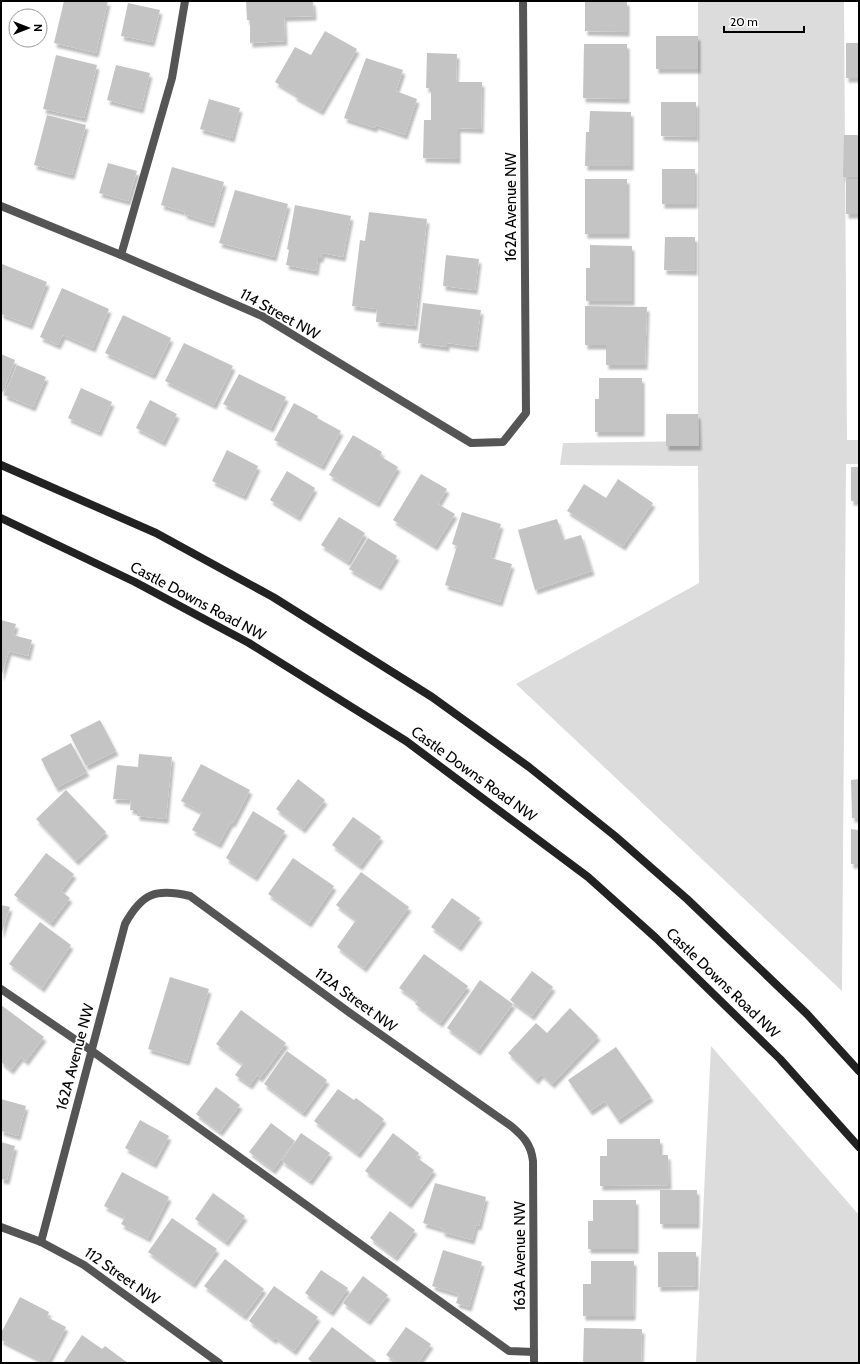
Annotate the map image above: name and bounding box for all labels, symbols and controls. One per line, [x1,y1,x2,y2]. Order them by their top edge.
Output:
north arrow [8,8,48,48]
scale bar [724,8,804,34]
text: 20 m [730,14,758,29]
text: N [31,24,45,32]
street label: 162A Avenue NW [502,151,520,262]
street label: 114 Street NW [237,285,324,344]
street label: Castle Downs Road NW [127,558,269,645]
street label: Castle Downs Road NW [408,722,541,826]
street label: Castle Downs Road NW [663,924,784,1042]
street label: 112A Street NW [311,964,401,1036]
street label: 162A Avenue NW [52,1001,98,1112]
street label: 163A Avenue NW [511,1200,529,1311]
street label: 112 Street NW [81,1243,164,1309]

